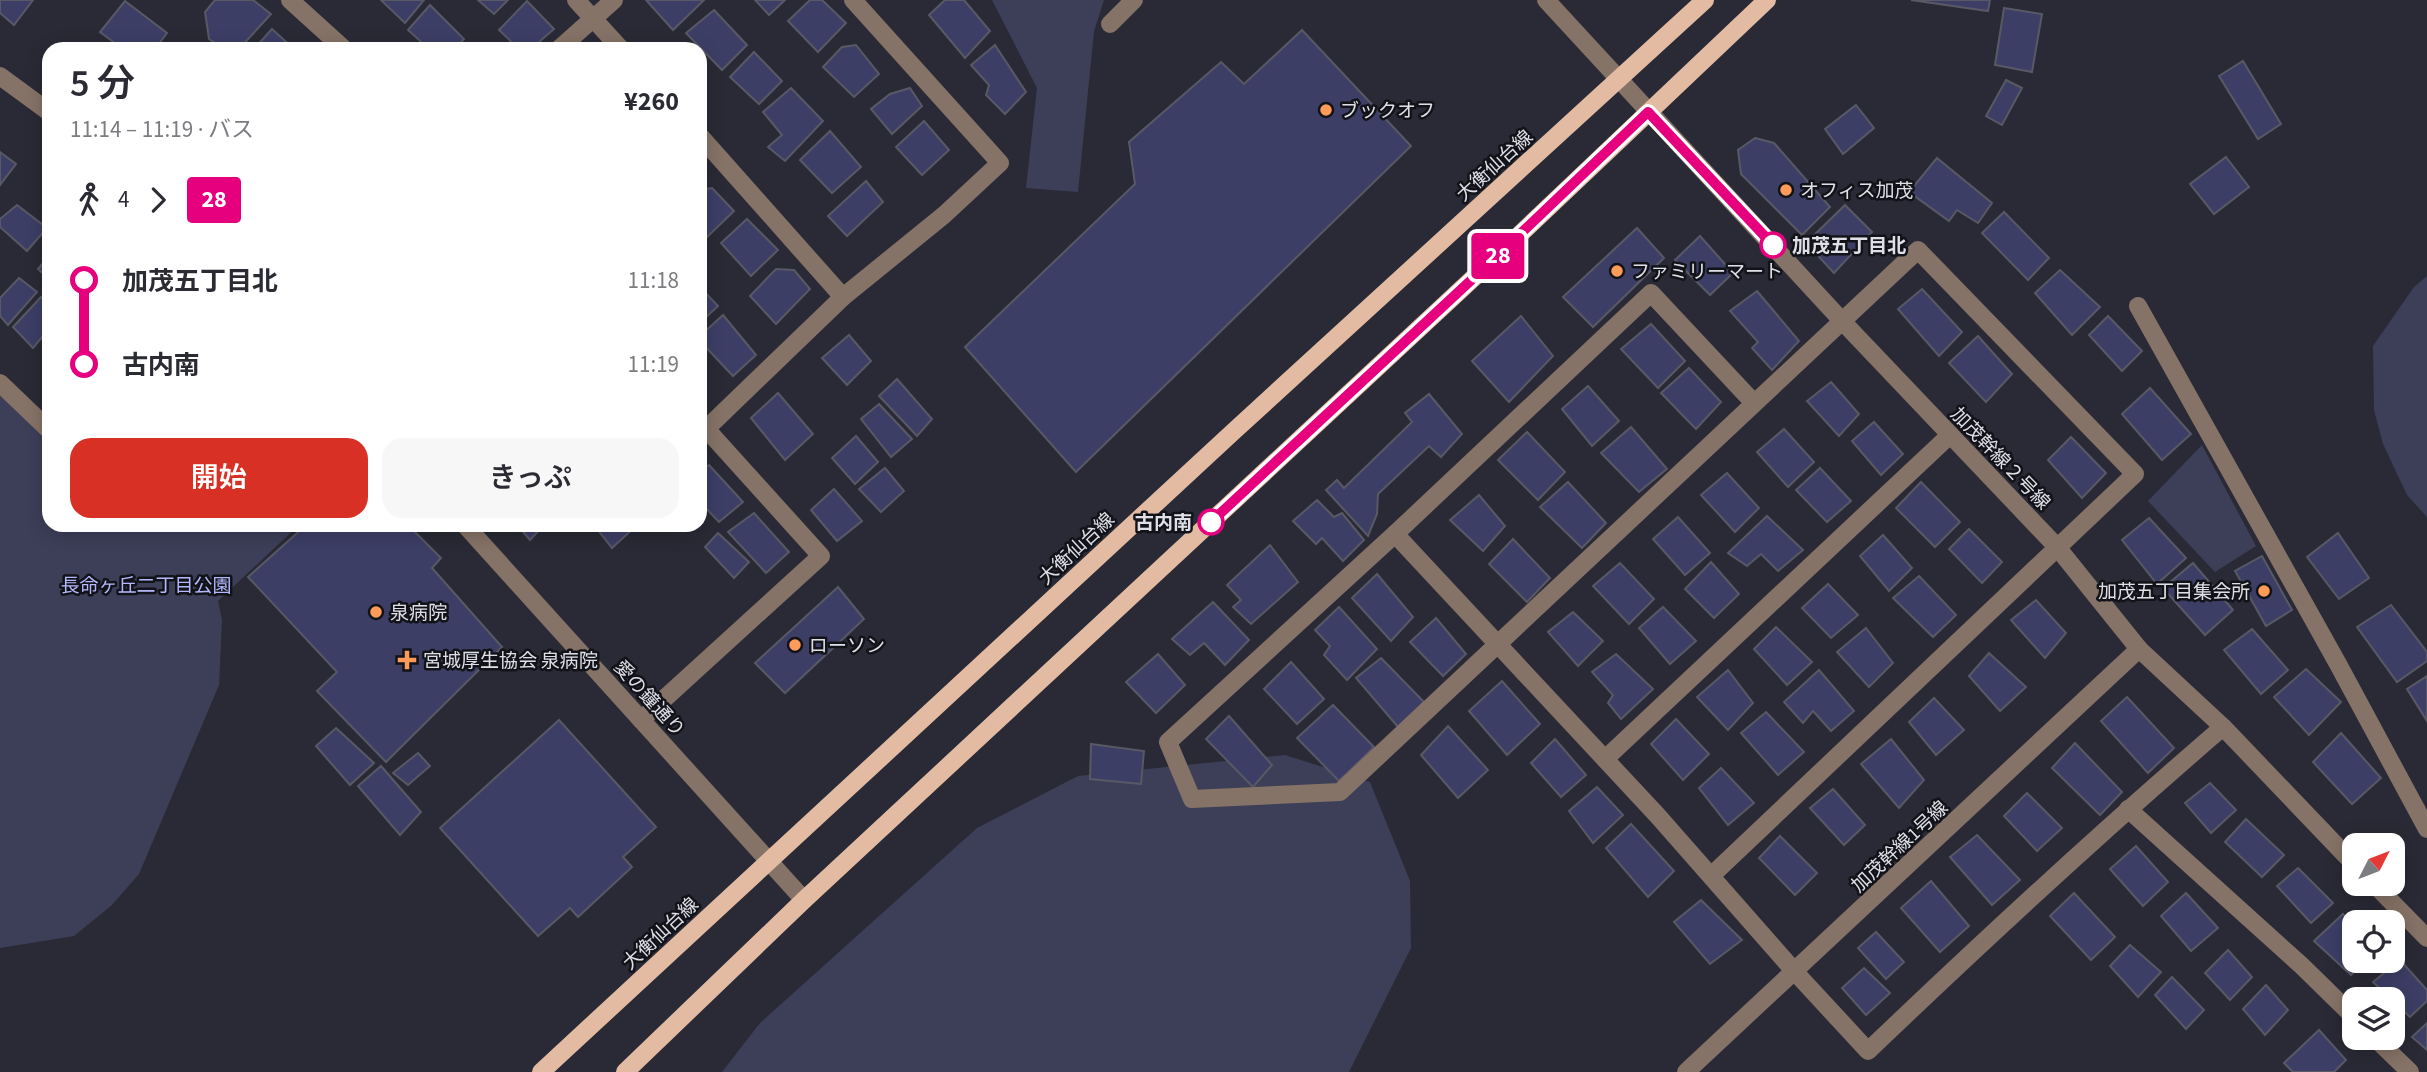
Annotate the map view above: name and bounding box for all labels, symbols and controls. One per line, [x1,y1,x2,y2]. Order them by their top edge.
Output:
text: 5 分 [70,57,135,111]
text: ¥260 [624,83,679,120]
place label: ブックオフ [1340,98,1435,125]
marker: ブックオフ [1318,102,1334,118]
text: 11:14 – 11:19 · バス [70,113,254,146]
street label: 大衡仙台線 [1451,124,1539,208]
place label: オフィス加茂 [1800,178,1914,205]
icon: walk [70,181,108,219]
icon: forward [139,181,177,219]
text: 28 [201,182,227,217]
marker: オフィス加茂 [1778,182,1794,198]
text: 4 [118,183,129,216]
marker: 加茂五丁目北 [1760,232,1786,258]
line badge: 28 [1466,233,1530,279]
place label: 加茂五丁目北 [1792,233,1906,260]
text: 28 [1485,238,1511,273]
place label: ファミリーマート [1631,259,1783,286]
text: 加茂五丁目北 [122,263,278,300]
marker: ファミリーマート [1609,263,1625,279]
text: 11:18 [628,264,679,297]
text: 古内南 [122,347,200,384]
text: 11:19 [628,348,679,381]
street label: 加茂幹線２号線 [1944,402,2056,516]
button: 開始 [70,438,368,518]
button: きっぷ [382,438,679,518]
street label: 大衡仙台線 [1033,507,1121,591]
marker: 古内南 [1198,509,1224,535]
place label: 古内南 [1135,510,1192,537]
park label: 長命ヶ丘二丁目公園 [60,573,232,600]
place label: 加茂五丁目集会所 [2098,579,2250,606]
marker: 加茂五丁目集会所 [2256,583,2272,599]
place label: 泉病院 [390,600,447,627]
marker: 泉病院 [368,604,384,620]
place label: ローソン [809,633,885,660]
marker: ローソン [787,637,803,653]
place label: 宮城厚生協会 泉病院 [423,648,598,675]
marker: 宮城厚生協会 泉病院 [397,650,417,670]
street label: 愛の鐘通り [607,655,691,743]
street label: 加茂幹線1号線 [1846,795,1954,899]
north arrow [2342,833,2404,896]
map controls [2342,833,2405,1050]
street label: 大衡仙台線 [617,892,705,976]
button: locate [2342,910,2405,973]
button: layers [2342,987,2405,1050]

